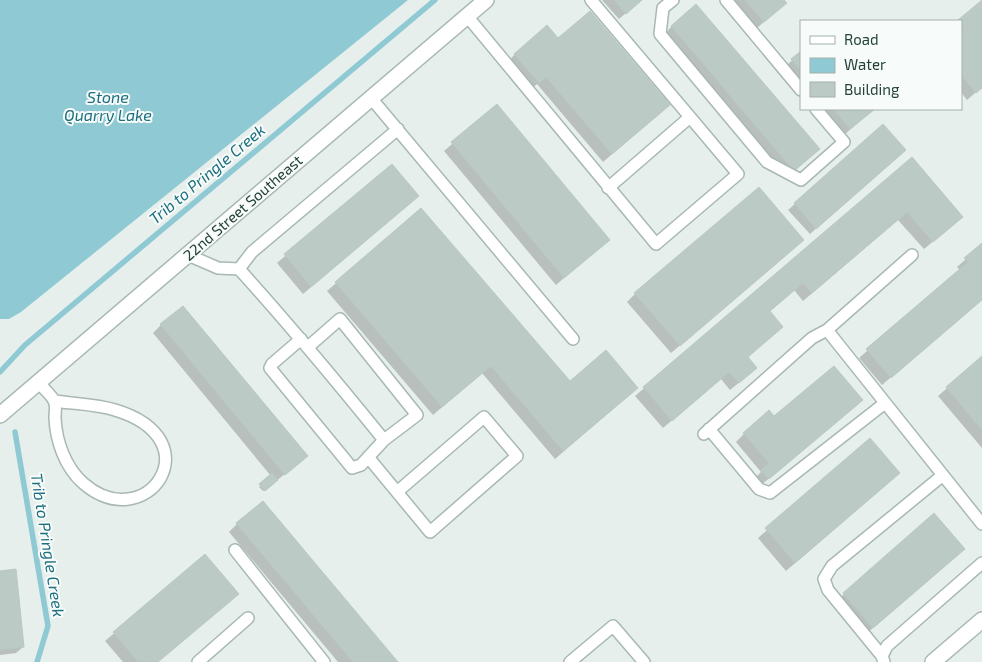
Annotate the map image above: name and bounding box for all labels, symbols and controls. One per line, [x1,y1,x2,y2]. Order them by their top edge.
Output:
legend [800,20,962,110]
text: Road [844,30,879,48]
text: Water [844,55,886,73]
text: Building [844,80,900,98]
water label: Stone Quarry Lake [64,87,152,125]
water label: Trib to Pringle Creek [145,120,268,228]
street label: 22nd Street Southeast [179,150,306,264]
water label: Trib to Pringle Creek [28,472,69,618]

